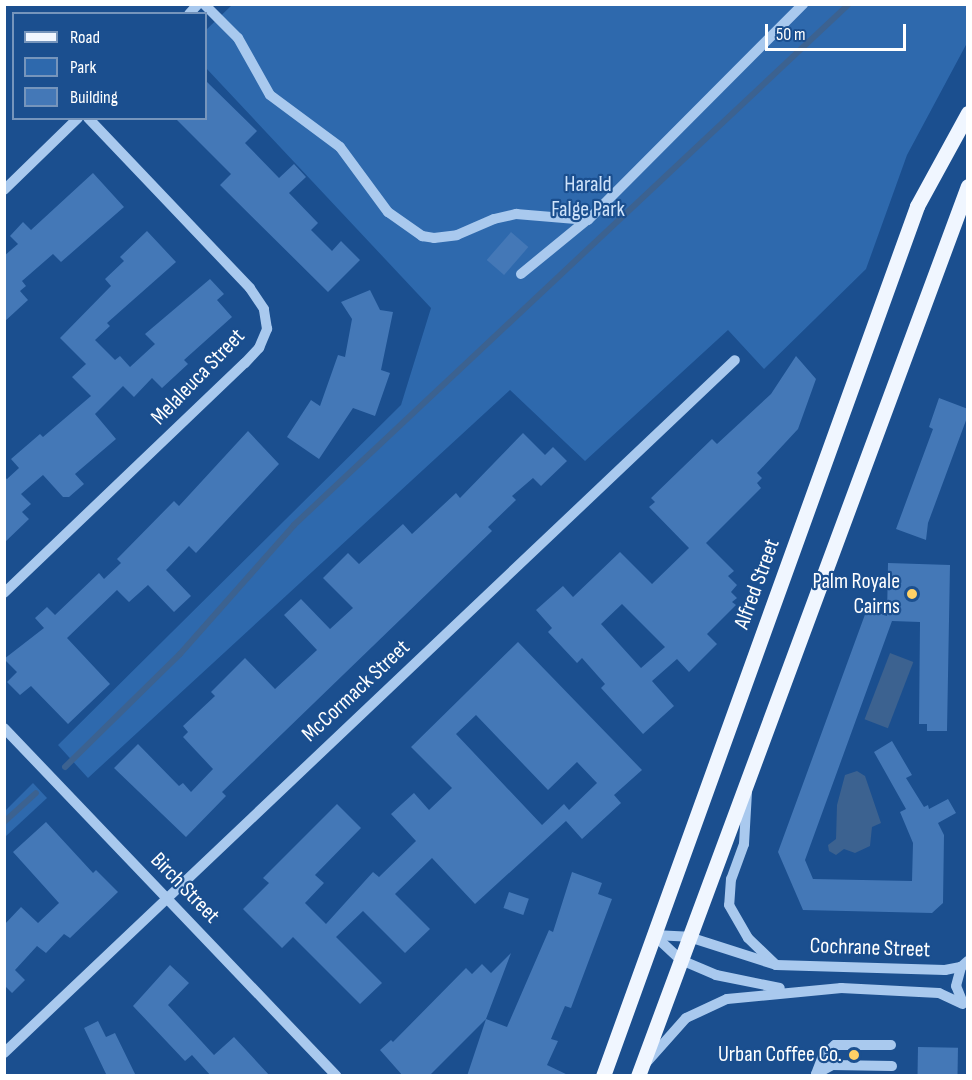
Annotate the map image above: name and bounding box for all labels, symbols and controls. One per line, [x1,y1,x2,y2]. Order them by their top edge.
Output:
legend [12,12,207,120]
scale bar [768,12,909,50]
text: 50 m [776,24,806,45]
text: Road [70,27,100,48]
text: Park [70,57,96,78]
text: Building [70,87,118,108]
park label: Harald Falge Park [551,171,625,222]
street label: Melaleuca Street [146,323,250,431]
street label: Alfred Street [729,535,785,633]
place label: Palm Royale Cairns [812,568,900,620]
marker: Palm Royale Cairns [905,587,919,601]
street label: McCormack Street [297,634,415,748]
street label: Birch Street [145,847,225,929]
street label: Cochrane Street [809,933,931,963]
place label: Urban Coffee Co. [718,1042,842,1068]
marker: Urban Coffee Co. [847,1048,861,1062]

